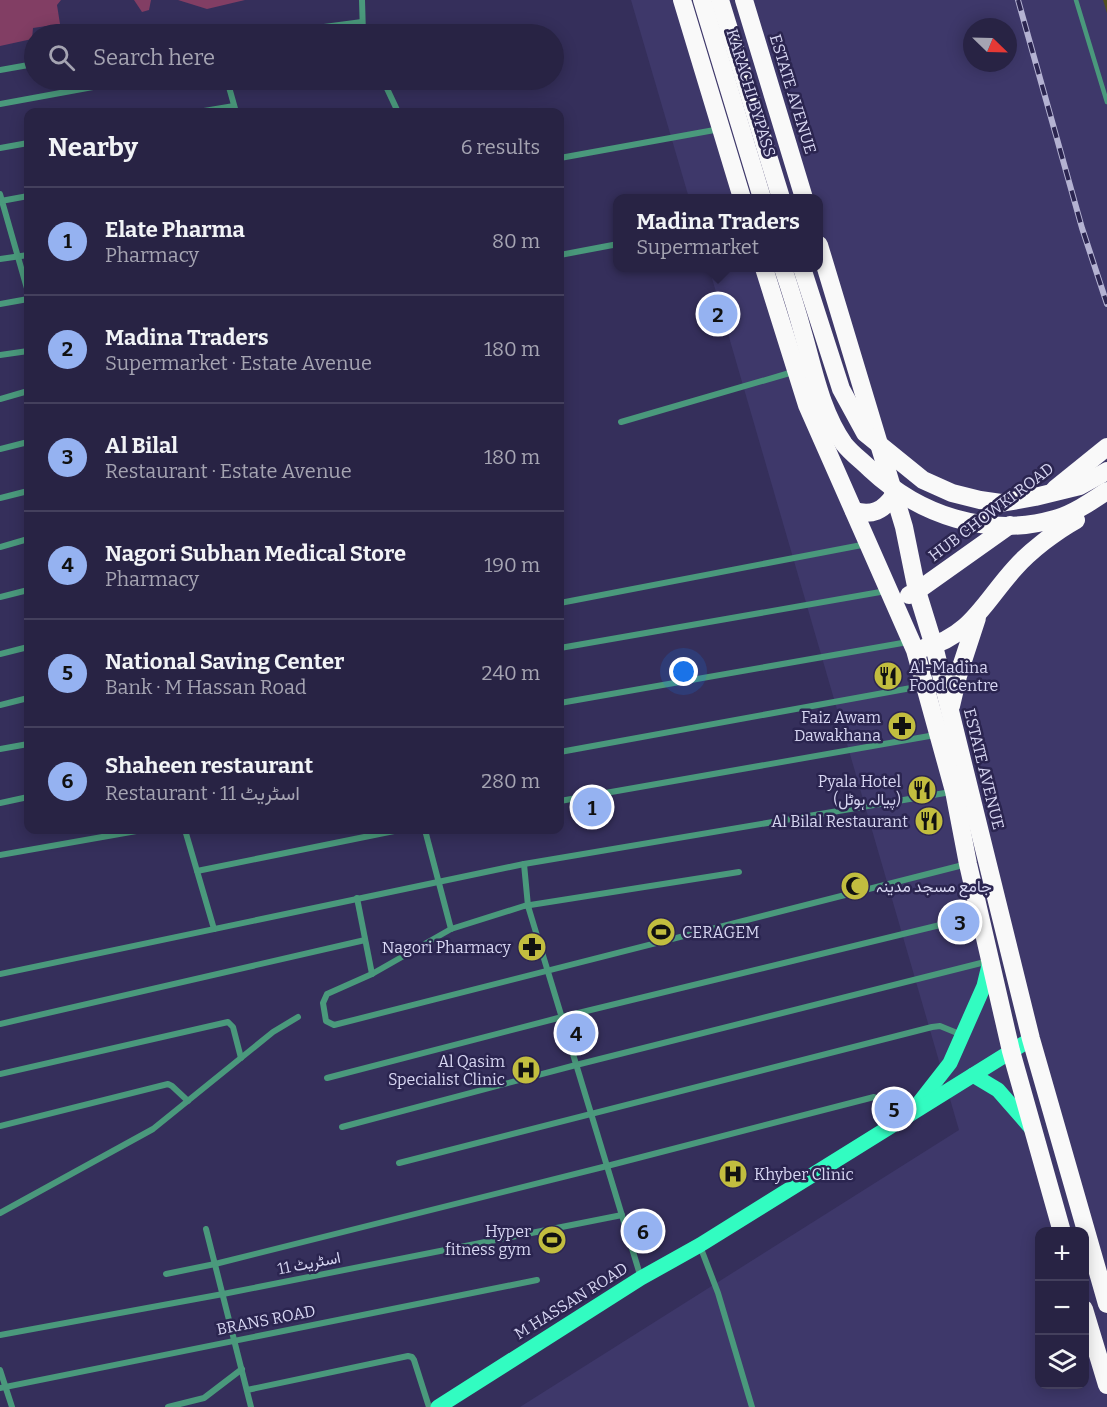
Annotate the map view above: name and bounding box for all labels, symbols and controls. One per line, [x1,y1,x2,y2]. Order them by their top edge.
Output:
north arrow [963,18,1017,72]
search box [24,24,564,90]
street label: KARACHI BYPASS [722,27,780,159]
street label: ESTATE AVENUE [766,32,820,156]
icon: search [45,41,78,74]
text: Search here [93,44,215,71]
text: Nearby [48,132,138,163]
text: 6 results [461,135,540,159]
popup [613,194,823,272]
text: Madina Traders [636,208,800,235]
text: Elate Pharma [105,216,245,243]
text: 1 [63,229,72,253]
text: 80 m [492,229,540,253]
text: Supermarket [636,235,759,259]
text: Pharmacy [105,243,199,267]
pin: 2 [698,292,738,336]
text: Madina Traders [105,324,269,351]
text: 2 [62,337,73,361]
text: 180 m [484,337,540,361]
text: Supermarket · Estate Avenue [105,351,372,375]
text: Al Bilal [105,432,178,459]
text: 3 [62,445,73,469]
text: 180 m [484,445,540,469]
text: Restaurant · Estate Avenue [105,459,352,483]
street label: HUB CHOWKI ROAD [925,459,1057,565]
text: Nagori Subhan Medical Store [105,540,406,567]
text: 4 [61,553,74,577]
text: 190 m [484,553,540,577]
text: Pharmacy [105,567,199,591]
text: National Saving Center [105,648,344,675]
your location [669,657,698,686]
place label: Al-Madina Food Centre [909,658,998,695]
restaurant icon: Al-Madina Food Centre [872,660,904,692]
text: 5 [62,661,73,685]
text: 240 m [482,661,540,685]
text: Bank · M Hassan Road [105,675,307,699]
street label: ESTATE AVENUE [960,706,1008,832]
place label: Faiz Awam Dawakhana [794,708,881,745]
pharmacy icon: Faiz Awam Dawakhana [886,710,918,742]
text: Shaheen restaurant [105,752,313,779]
text: 6 [62,769,73,793]
text: 280 m [481,769,540,793]
place label: Pyala Hotel (پیالہ ہوٹل) [818,772,901,811]
restaurant icon: Pyala Hotel (پیالہ ہوٹل) [906,774,938,806]
text: Restaurant · اسٹریٹ 11 [105,781,300,805]
pin: 1 [572,784,612,830]
restaurant icon: Al Bilal Restaurant [913,805,945,837]
place label: Al Bilal Restaurant [771,812,908,831]
mosque icon: جامع مسجد مدینہ [839,870,871,902]
place label: جامع مسجد مدینہ [876,877,992,898]
pin: 3 [940,900,980,944]
sports icon: CERAGEM [645,916,677,948]
place label: CERAGEM [682,923,760,942]
pharmacy icon: Nagori Pharmacy [516,931,548,963]
place label: Nagori Pharmacy [382,938,512,957]
pin: 4 [556,1010,596,1056]
place label: Al Qasim Specialist Clinic [388,1052,505,1089]
hospital icon: Al Qasim Specialist Clinic [510,1054,542,1086]
pin: 5 [874,1086,914,1132]
hospital icon: Khyber Clinic [717,1158,749,1190]
place label: Khyber Clinic [754,1165,854,1184]
pin: 6 [624,1208,662,1254]
place label: Hyper fitness gym [445,1222,531,1259]
sports icon: Hyper fitness gym [536,1224,568,1256]
map controls [1035,1227,1089,1389]
button: + [1035,1227,1089,1281]
street label: اسٹریٹ 11 [276,1248,342,1279]
street label: M HASSAN ROAD [511,1258,631,1344]
button: − [1035,1281,1089,1335]
street label: BRANS ROAD [215,1301,317,1339]
button: layers [1035,1335,1089,1389]

